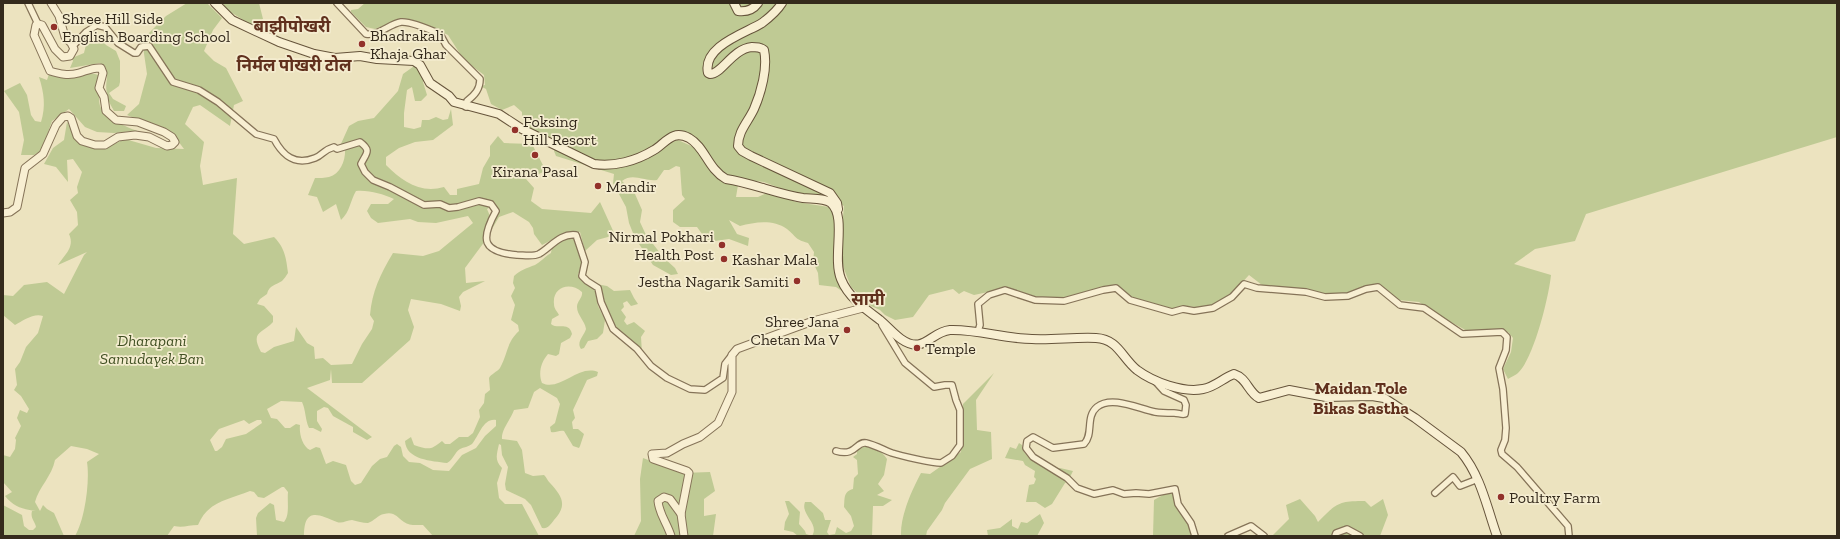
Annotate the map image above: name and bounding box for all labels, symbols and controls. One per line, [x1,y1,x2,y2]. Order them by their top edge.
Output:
place label: Shree Hill Side English Boarding School [62,9,230,46]
district label: बाझीपोखरी [253,16,332,36]
marker: Shree Hill Side English Boarding School [49,22,59,32]
place label: Bhadrakali Khaja Ghar [370,26,447,63]
marker: Bhadrakali Khaja Ghar [357,39,367,49]
district label: निर्मल पोखरी टोल [237,55,352,75]
place label: Foksing Hill Resort [523,112,597,149]
marker: Foksing Hill Resort [510,125,520,135]
marker: Kirana Pasal [530,150,540,160]
place label: Kirana Pasal [492,162,578,181]
place label: Mandir [606,177,657,196]
marker: Mandir [593,181,603,191]
place label: Nirmal Pokhari Health Post [609,227,715,264]
marker: Nirmal Pokhari Health Post [717,240,727,250]
place label: Kashar Mala [732,250,818,269]
marker: Kashar Mala [719,254,729,264]
place label: Jestha Nagarik Samiti [638,272,790,291]
marker: Jestha Nagarik Samiti [792,276,802,286]
district label: सामी [851,289,886,309]
place label: Shree Jana Chetan Ma V [751,312,840,349]
marker: Shree Jana Chetan Ma V [842,325,852,335]
park label: Dharapani Samudayek Ban [100,331,204,368]
place label: Temple [925,339,976,358]
marker: Temple [912,343,922,353]
district label: Maidan Tole Bikas Sastha [1313,378,1409,418]
place label: Poultry Farm [1509,488,1601,507]
marker: Poultry Farm [1496,492,1506,502]

